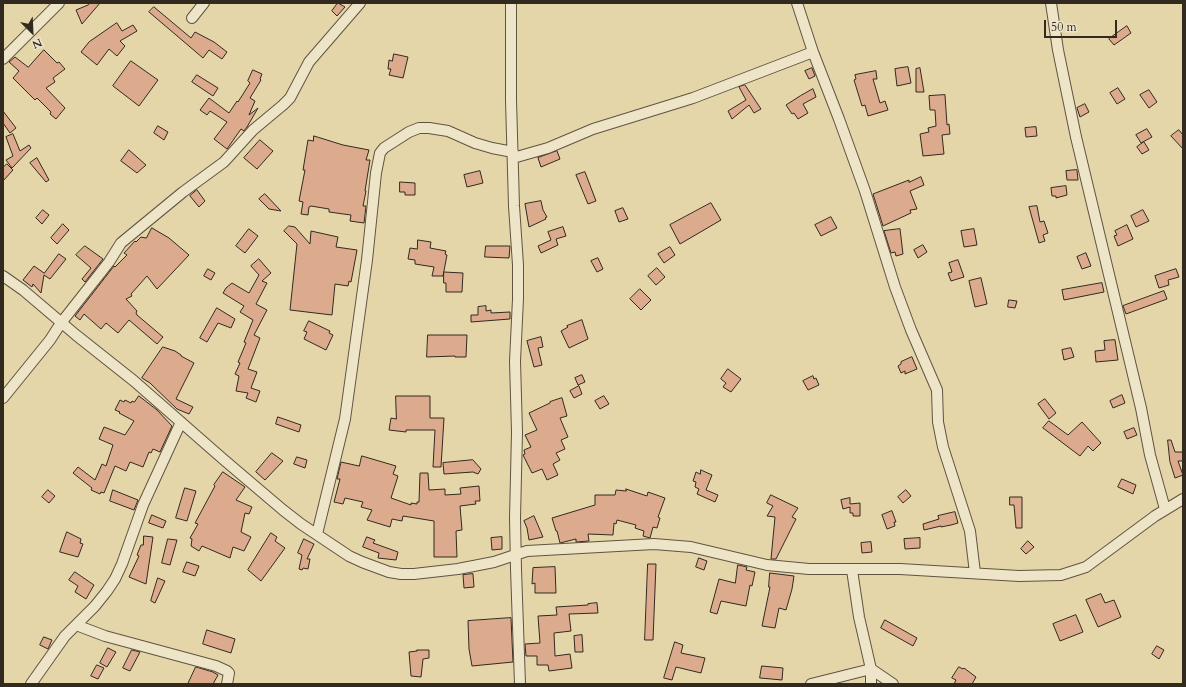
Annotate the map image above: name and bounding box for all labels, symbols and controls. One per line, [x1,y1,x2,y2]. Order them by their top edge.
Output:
north arrow [12,12,52,52]
scale bar [1046,12,1119,38]
text: 50 m [1051,19,1077,35]
text: N [30,35,45,52]

